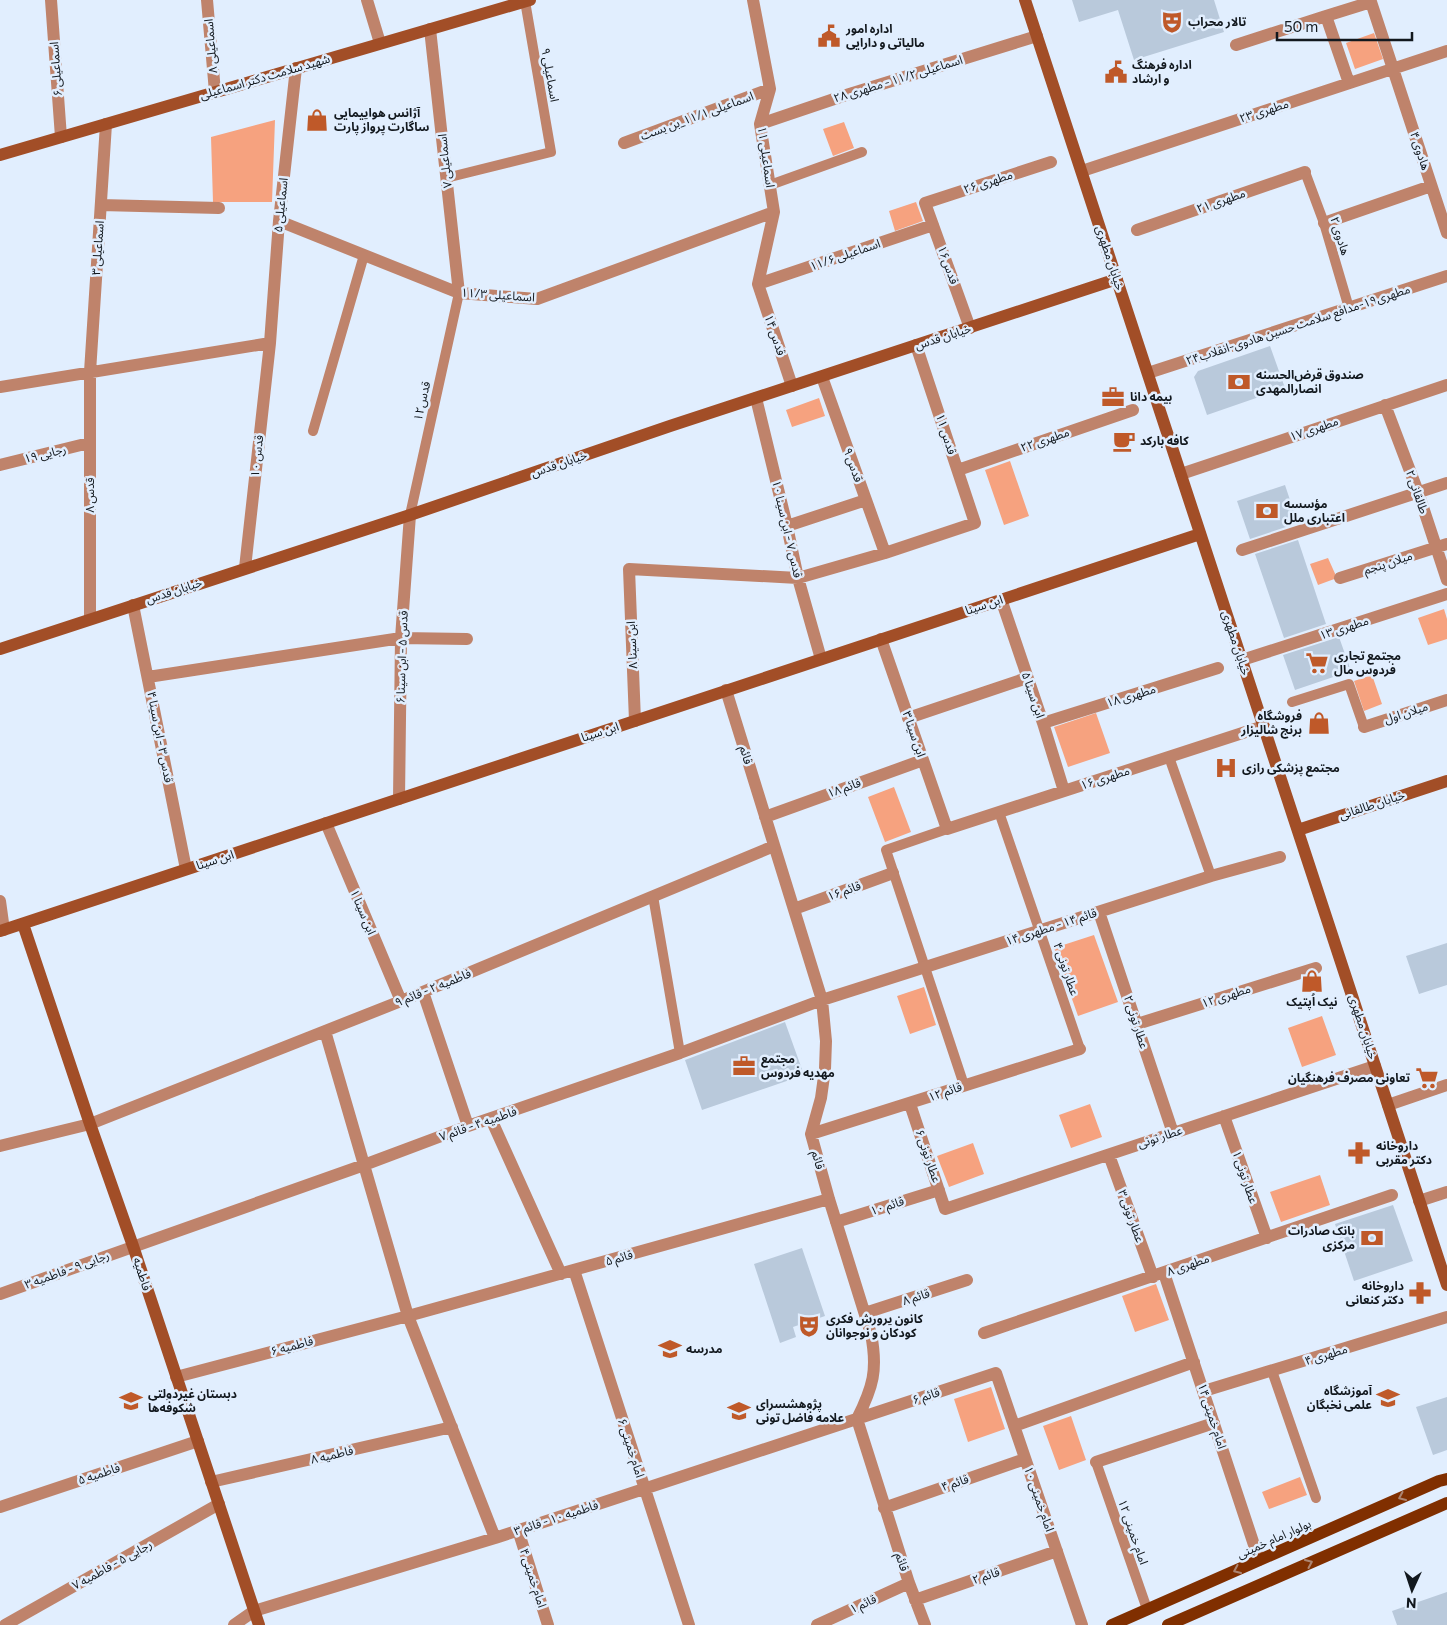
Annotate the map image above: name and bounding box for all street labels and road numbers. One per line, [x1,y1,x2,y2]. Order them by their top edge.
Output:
street label: اسماعیلی ۸ [201,18,220,74]
street label: اسماعیلی ۶ [46,41,65,97]
street label: اسماعیلی ۹ [538,47,563,103]
street label: شهید سلامت دکتر اسماعیلی [198,51,332,102]
street label: اسماعیلی ۱۱/۲ - مطهری ۲۸ [831,52,964,105]
street label: اسماعیلی ۱۱/۱_بن بست [638,88,756,143]
street label: مطهری ۲۳ [1237,96,1290,126]
street label: اسماعیلی ۱۱ [755,125,778,189]
street label: هادوی ۴ [1407,130,1434,172]
street label: اسماعیلی ۷ [434,133,455,189]
street label: مطهری ۲۶ [961,167,1014,197]
street label: اسماعیلی ۵ [270,177,291,233]
street label: مطهری ۲۱ [1194,185,1247,216]
street label: هادوی ۲ [1327,215,1353,257]
street label: اسماعیلی ۳ [88,220,107,276]
street label: خیابان مطهری [1093,224,1128,292]
street label: اسماعیلی ۱۱/۶ [807,235,882,274]
street label: قدس۱۶ [935,243,962,286]
street label: مطهری۱۹-مدافع سلامت حسین هادوی-انقلاب۲۴ [1184,281,1412,370]
street label: اسماعیلی ۱۱/۳ [461,284,536,305]
street label: قدس ۱۴ [761,312,789,357]
street label: خیابان قدس [913,320,973,353]
street label: قدس۱۲ [410,380,433,422]
street label: قدس ۱۱ [933,411,960,456]
street label: مطهری ۱۷ [1287,413,1340,444]
street label: مطهری ۲۲ [1018,424,1071,455]
street label: قدس ۱۰ [247,434,266,478]
street label: رجایی ۱۹ [22,441,68,466]
street label: قدس ۹ [840,446,867,484]
street label: خیابان قدس [529,447,589,480]
street label: طالقانی ۲ [1403,468,1432,516]
street label: قدس ۸ [82,477,97,513]
street label: قدس ۷ - ابن سینا ۱۰ [769,479,806,579]
street label: میلان پنجم [1361,548,1415,579]
street label: خیابان قدس [144,574,204,607]
street label: ابن سینا [963,591,1005,618]
street label: خیابان مطهری [1219,609,1254,677]
street label: قدس ۵ - ابن سینا ۶ [392,610,411,704]
street label: مطهری ۱۳ [1317,613,1370,643]
street label: ابن سینا ۸ [623,621,640,669]
street label: ابن سینا ۵ [1019,670,1048,720]
street label: مطهری ۱۸ [1104,681,1157,710]
street label: قدس ۳ - ابن سینا ۴ [144,690,177,784]
street label: میلان اول [1382,698,1430,727]
street label: ابن سینا ۳ [900,709,929,759]
street label: ابن سینا [579,718,621,745]
street label: قائم [735,744,756,767]
street label: مطهری ۱۶ [1078,763,1131,793]
street label: قائم ۱۸ [825,775,863,802]
street label: خیابان طالقانی [1337,787,1407,822]
street label: ابن سینا [194,846,236,873]
street label: قائم ۱۶ [825,878,863,905]
street label: ابن سینا ۱ [347,887,380,937]
street label: قائم ۱۴ - مطهری ۱۴ [1003,905,1099,950]
street label: عطار تونی ۴ [1050,940,1083,997]
street label: فاطمیه ۲ - قائم ۹ [392,965,474,1012]
street label: مطهری ۱۲ [1199,981,1252,1011]
street label: عطار تونی ۲ [1121,993,1152,1050]
street label: خیابان مطهری [1346,993,1381,1061]
street label: قائم ۱۲ [926,1079,964,1106]
street label: فاطمیه ۴ - قائم ۷ [437,1103,519,1146]
street label: عطار تونی [1136,1122,1184,1151]
street label: عطار تونی ۶ [912,1127,945,1184]
street label: عطار تونی ۱ [1229,1148,1262,1205]
street label: قائم [807,1149,828,1172]
street label: عطار تونی ۳ [1115,1187,1148,1244]
street label: قائم ۱۰ [868,1193,906,1220]
street label: قائم ۵ [603,1246,635,1271]
street label: رجایی ۹ - فاطمیه ۳ [22,1247,111,1292]
street label: مطهری ۸ [1165,1250,1211,1279]
street label: فاطمیه [130,1255,155,1292]
street label: قائم ۸ [900,1285,932,1310]
street label: فاطمیه ۶ [269,1333,315,1358]
street label: مطهری ۴ [1303,1341,1349,1368]
street label: امام خمینی ۱۴ [1193,1381,1230,1451]
street label: قائم ۶ [910,1384,942,1409]
street label: امام خمینی ۶ [613,1416,648,1480]
street label: فاطمیه ۸ [309,1442,355,1467]
street label: فاطمیه ۵ [76,1460,122,1487]
street label: امام خمینی ۱۰ [1019,1464,1058,1534]
street label: قائم ۴ [939,1471,971,1496]
street label: فاطمیه ۱۰ - قائم ۳ [512,1497,601,1540]
street label: امام خمینی ۱۲ [1113,1497,1152,1567]
street label: بولوار امام خمینی [1234,1516,1314,1563]
street label: رجایی ۵ - فاطمیه ۷ [69,1536,154,1593]
street label: امام خمینی ۴ [515,1546,550,1610]
street label: قائم [891,1551,913,1574]
street label: قائم ۲ [970,1564,1002,1589]
street label: قائم ۱ [847,1591,879,1618]

